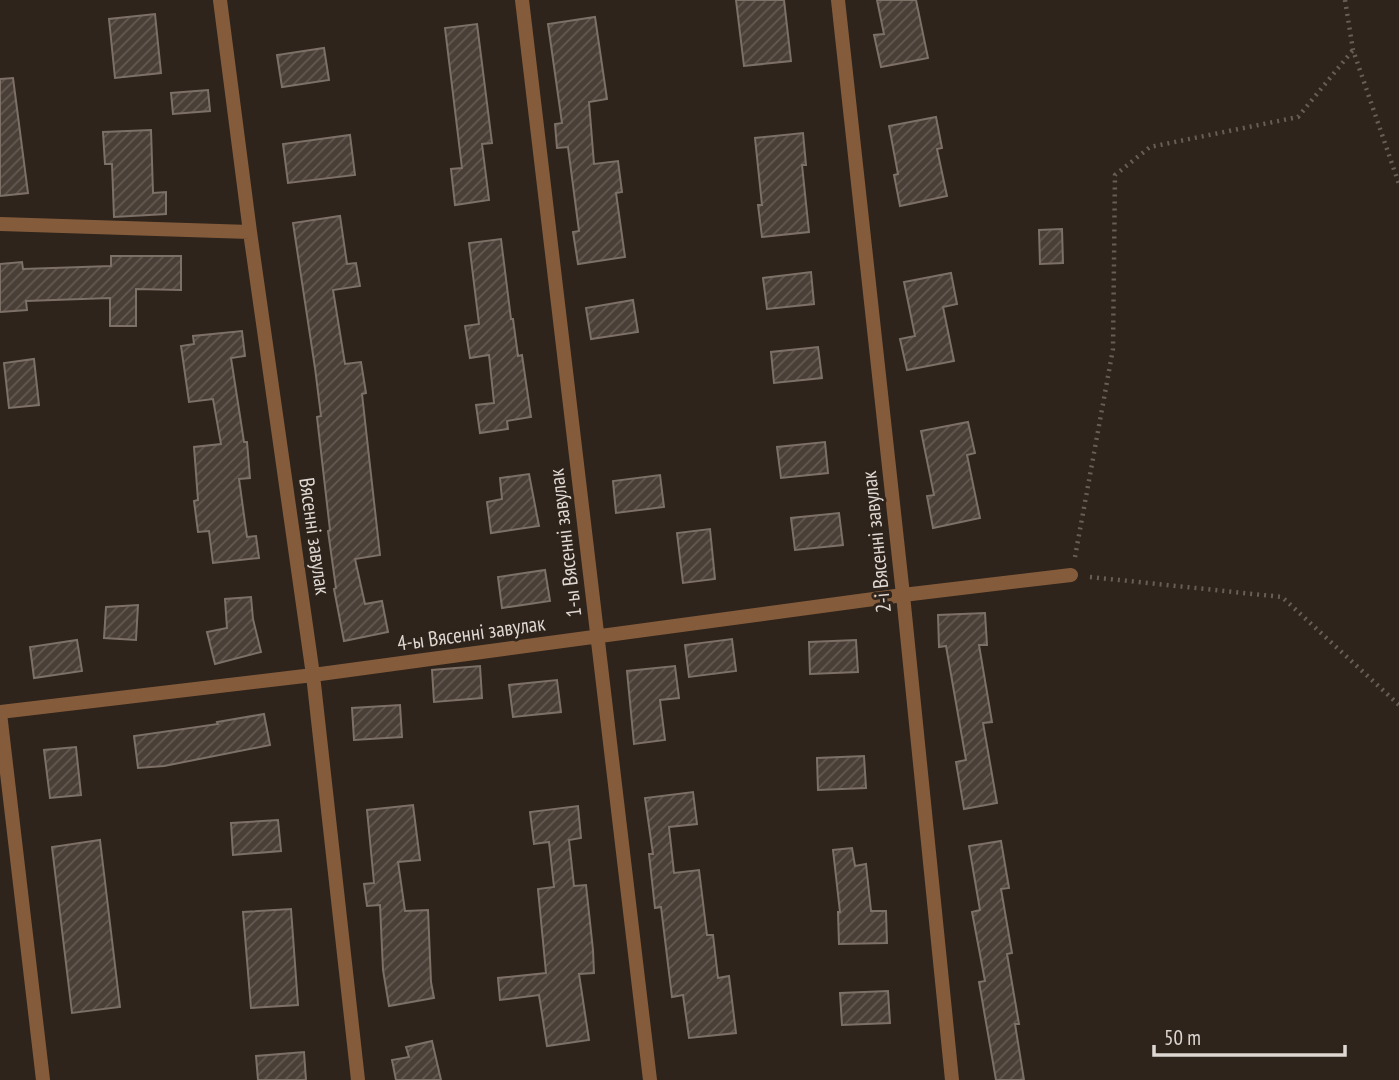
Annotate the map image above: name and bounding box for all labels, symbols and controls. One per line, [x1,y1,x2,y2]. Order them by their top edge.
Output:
street label: 1-ы Вясенні завулак [543,467,587,619]
street label: 2-і Вясенні завулак [855,470,897,614]
street label: Вясенні завулак [293,476,337,596]
street label: 4-ы Вясенні завулак [395,609,547,657]
scale bar [1154,1014,1345,1058]
text: 50 m [1164,1024,1201,1051]

